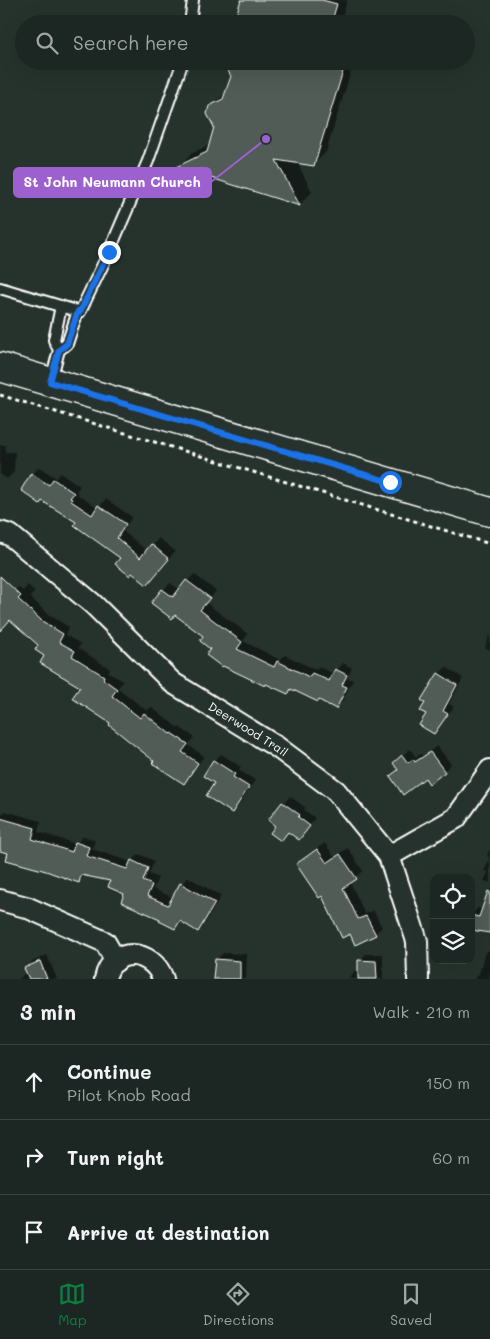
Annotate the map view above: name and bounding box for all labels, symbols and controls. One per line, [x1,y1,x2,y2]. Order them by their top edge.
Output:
search box [15,15,475,70]
icon: search [33,29,61,57]
text: Search here [73,30,189,55]
callout: St John Neumann Church [14,168,211,197]
text: St John Neumann Church [23,172,201,191]
route end [98,241,121,264]
route start [379,471,402,494]
street label: Deerwood Trail [206,698,292,760]
map controls [430,874,475,964]
button: locate [430,874,475,919]
button: layers [430,919,475,964]
text: 3 min [20,998,76,1025]
text: Walk · 210 m [372,1001,470,1022]
text: Continue [67,1059,152,1084]
icon: ahead [20,1068,48,1096]
text: 150 m [426,1072,470,1093]
text: Pilot Knob Road [67,1084,191,1105]
icon: right [20,1143,48,1171]
text: Turn right [67,1145,164,1170]
text: 60 m [433,1147,470,1168]
icon: arrive [20,1218,48,1246]
text: Arrive at destination [67,1220,270,1245]
tab: Map [58,1280,87,1329]
tab: Directions [203,1280,274,1329]
tab: Saved [390,1280,432,1329]

